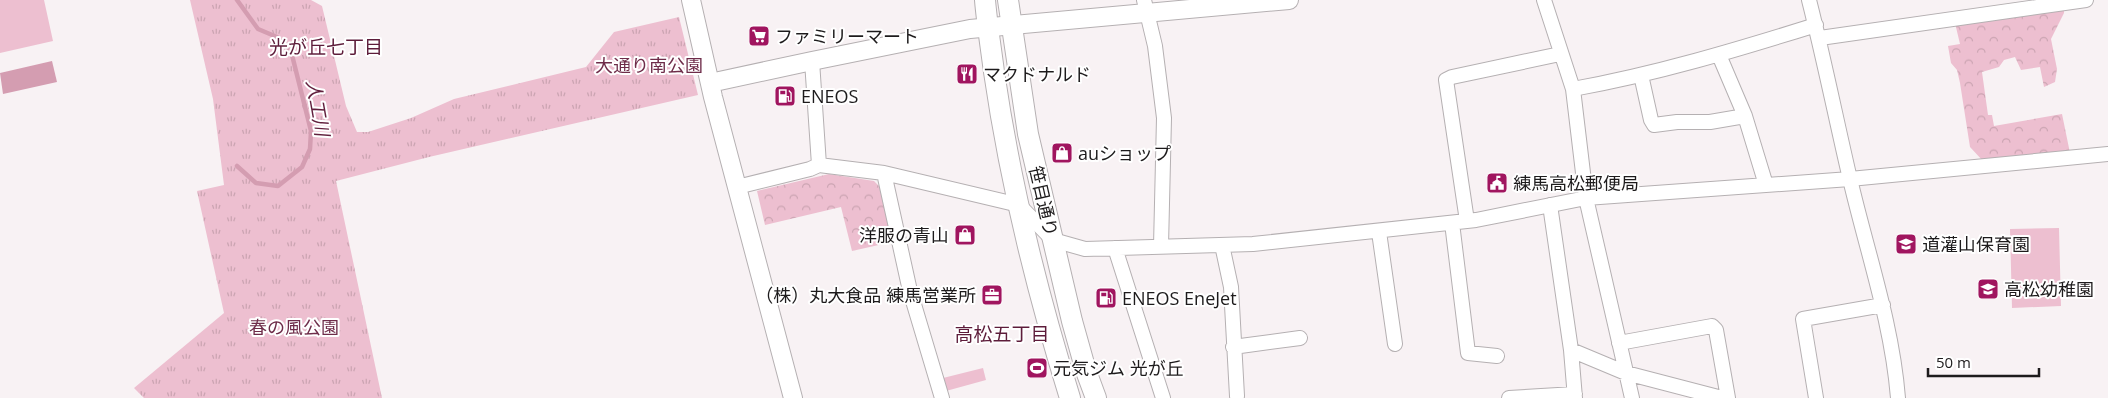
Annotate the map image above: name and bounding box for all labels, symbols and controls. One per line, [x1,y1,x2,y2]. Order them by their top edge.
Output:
supermarket icon: ファミリーマート [747,24,771,48]
place label: ファミリーマート [775,24,919,48]
district label: 光が丘七丁目 [269,34,383,60]
park label: 大通り南公園 [595,53,703,77]
restaurant icon: マクドナルド [955,62,979,86]
place label: マクドナルド [983,62,1091,86]
water label: 人工川 [300,78,336,140]
fuel station icon: ENEOS [773,84,797,108]
place label: ENEOS [801,84,859,108]
shop icon: auショップ [1050,141,1074,165]
place label: auショップ [1078,141,1171,165]
street label: 笹目通り [1024,163,1064,239]
public building icon: 練馬高松郵便局 [1485,171,1509,195]
place label: 練馬高松郵便局 [1513,171,1639,195]
place label: 洋服の青山 [859,223,949,247]
shop icon: 洋服の青山 [953,223,977,247]
school or university icon: 道灌山保育園 [1894,232,1918,256]
place label: 道灌山保育園 [1922,232,2030,256]
school or university icon: 高松幼稚園 [1976,277,2000,301]
place label: 高松幼稚園 [2004,277,2094,301]
place label: （株）丸大食品 練馬営業所 [755,283,976,307]
office icon: （株）丸大食品 練馬営業所 [980,283,1004,307]
fuel station icon: ENEOS EneJet [1094,286,1118,310]
place label: ENEOS EneJet [1122,286,1237,310]
park label: 春の風公園 [249,315,339,339]
district label: 高松五丁目 [954,321,1050,347]
scale bar [1928,346,2039,378]
text: 50 m [1936,352,1971,372]
sports icon: 元気ジム 光が丘 [1025,356,1049,380]
place label: 元気ジム 光が丘 [1053,356,1184,380]

